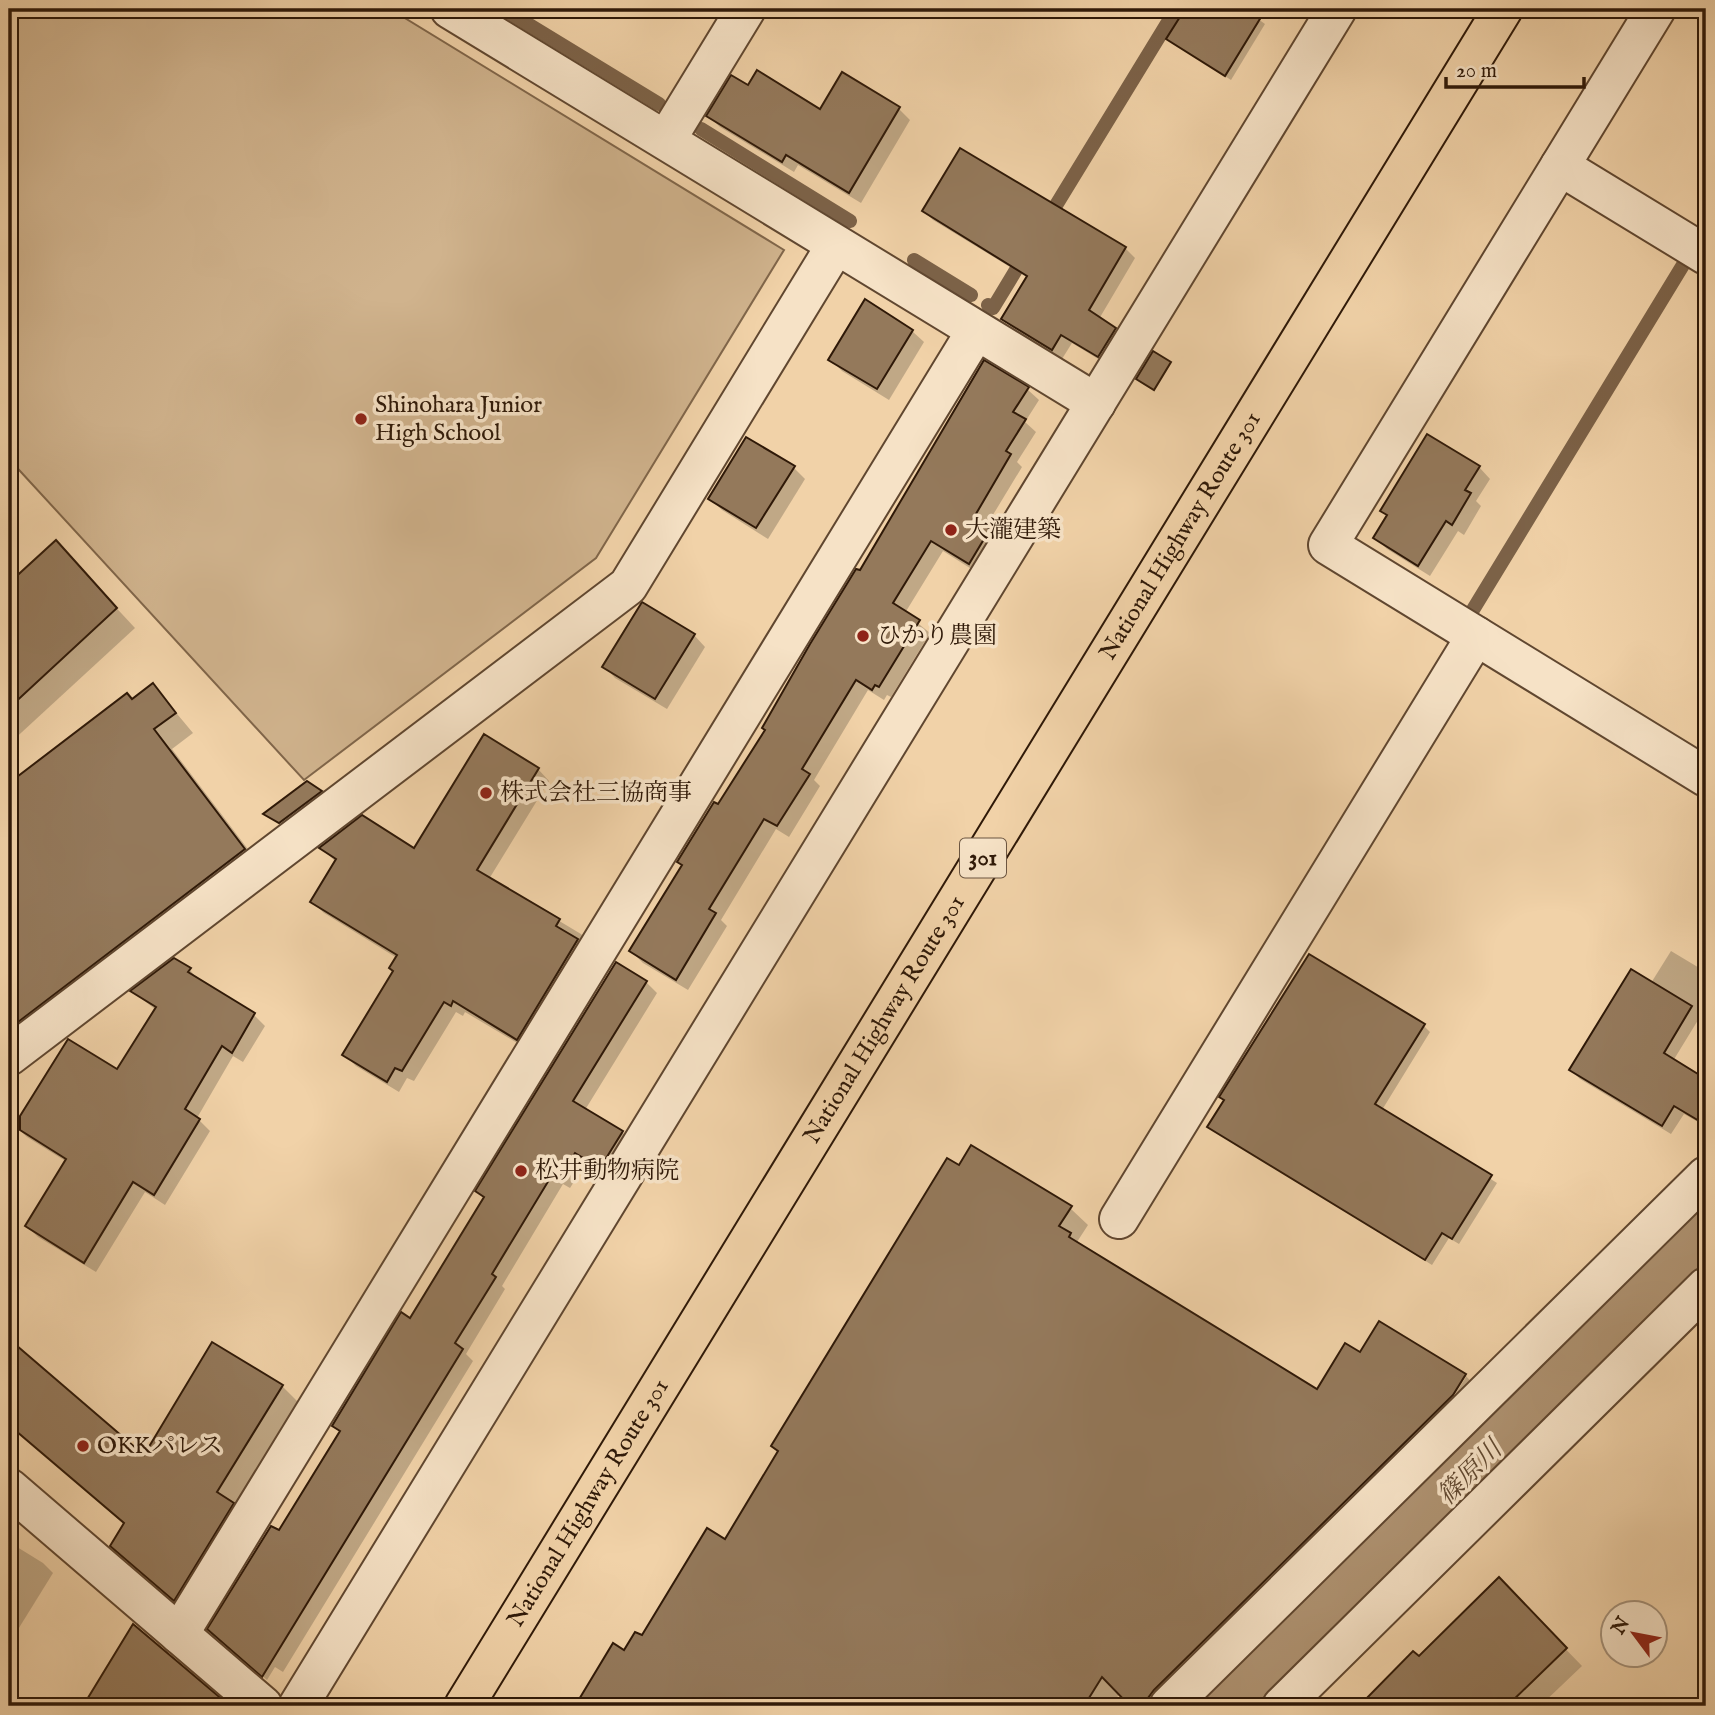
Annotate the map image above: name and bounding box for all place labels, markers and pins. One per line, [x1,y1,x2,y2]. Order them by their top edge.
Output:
place label: Shinohara Junior High School [375,390,542,449]
marker: Shinohara Junior High School [353,411,369,427]
place label: 大瀧建築 [965,515,1061,546]
marker: 大瀧建築 [943,522,959,538]
place label: ひかり農園 [877,621,997,652]
marker: ひかり農園 [855,628,871,644]
place label: 株式会社三協商事 [500,778,692,809]
marker: 株式会社三協商事 [478,785,494,801]
place label: 松井動物病院 [535,1156,679,1187]
marker: 松井動物病院 [513,1163,529,1179]
place label: OKKパレス [97,1431,223,1462]
marker: OKKパレス [75,1438,91,1454]

